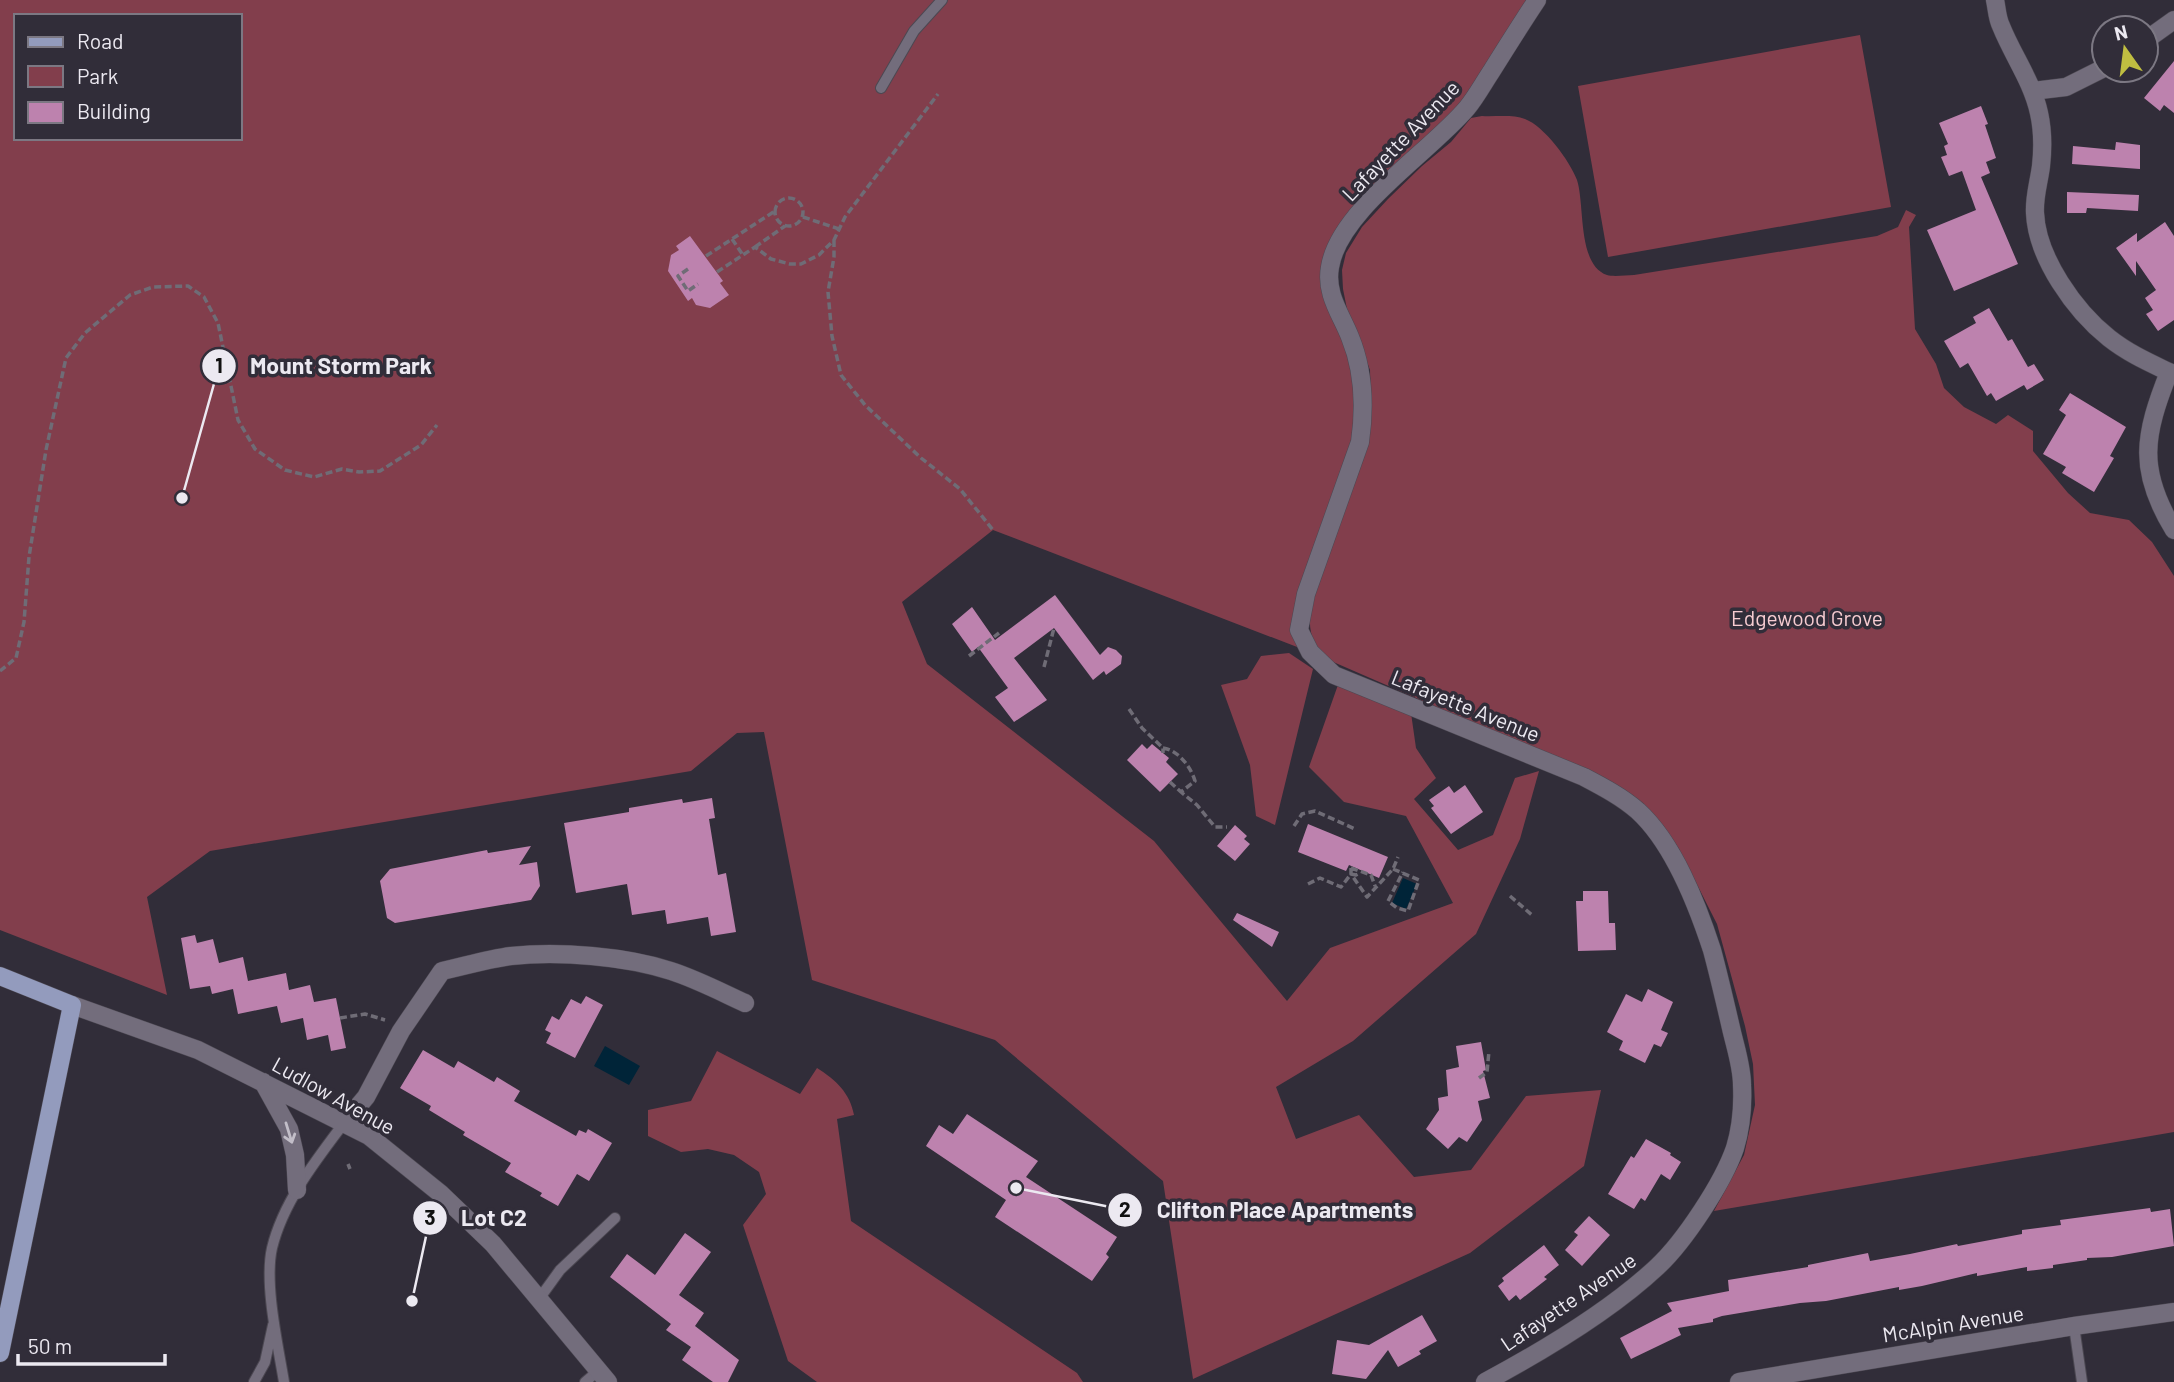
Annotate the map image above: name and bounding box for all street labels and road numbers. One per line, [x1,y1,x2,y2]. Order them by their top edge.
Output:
street label: Lafayette Avenue [1336,75,1464,205]
street label: Lafayette Avenue [1388,664,1544,746]
street label: Ludlow Avenue [268,1051,400,1139]
street label: Lafayette Avenue [1496,1247,1640,1355]
street label: McAlpin Avenue [1881,1299,2025,1347]

